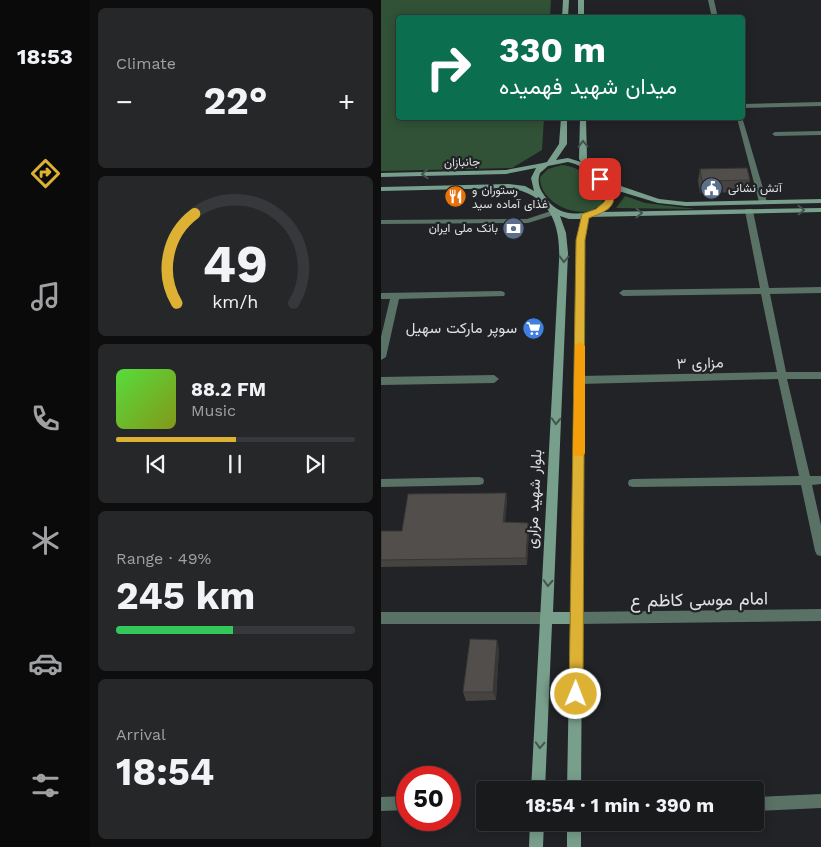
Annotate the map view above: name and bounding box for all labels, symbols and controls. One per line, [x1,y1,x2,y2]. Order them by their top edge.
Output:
text: 330 m [499,29,606,71]
icon: right [416,35,481,100]
text: 18:53 [17,44,73,69]
text: Climate [116,54,176,73]
text: میدان شهید فهمیده [499,74,677,99]
text: 22° [203,79,268,123]
text: − [116,85,133,118]
text: + [338,85,355,118]
one-way arrow [578,139,588,147]
street label: جانبازان [444,154,480,171]
icon: directions [28,156,63,191]
pin [579,158,621,200]
icon: arrive [586,165,614,193]
one-way arrow [420,169,428,179]
public building icon: آتش نشانی [700,176,724,200]
place label: آتش نشانی [728,181,783,196]
place label: رستوران و غذای آماده سید [472,183,548,212]
restaurant icon: رستوران و غذای آماده سید [444,185,468,209]
one-way arrow [798,205,805,215]
one-way arrow [635,207,643,218]
bank icon: بانک ملی ایران [502,216,526,240]
place label: بانک ملی ایران [429,221,498,236]
text: 49 [203,234,268,295]
one-way arrow [558,255,569,263]
icon: music [28,279,63,314]
text: km/h [212,291,259,312]
supermarket icon: سوپر مارکت سهیل [521,316,545,340]
place label: سوپر مارکت سهیل [406,319,517,338]
street label: مزاری ۳ [676,353,724,374]
text: 88.2 FM [191,378,266,401]
icon: phone [28,401,63,436]
text: Music [191,401,236,420]
one-way arrow [550,417,561,425]
street label: بلوار شهید مزاری [522,449,547,549]
icon: previous [142,450,170,478]
icon: pause [221,450,249,478]
icon: next [301,450,329,478]
icon: climate [28,523,63,558]
text: Range · 49% [116,549,211,568]
text: 245 km [116,574,255,618]
one-way arrow [542,579,553,587]
street label: امام موسی کاظم ع [630,587,768,613]
icon: car [28,646,63,681]
position arrow [549,667,601,719]
text: Arrival [116,725,166,744]
one-way arrow [534,742,545,750]
text: 18:54 [116,750,214,794]
speed limit sign: 50 [396,766,461,831]
icon: filters [28,768,63,803]
text: 18:54 · 1 min · 390 m [526,794,714,817]

